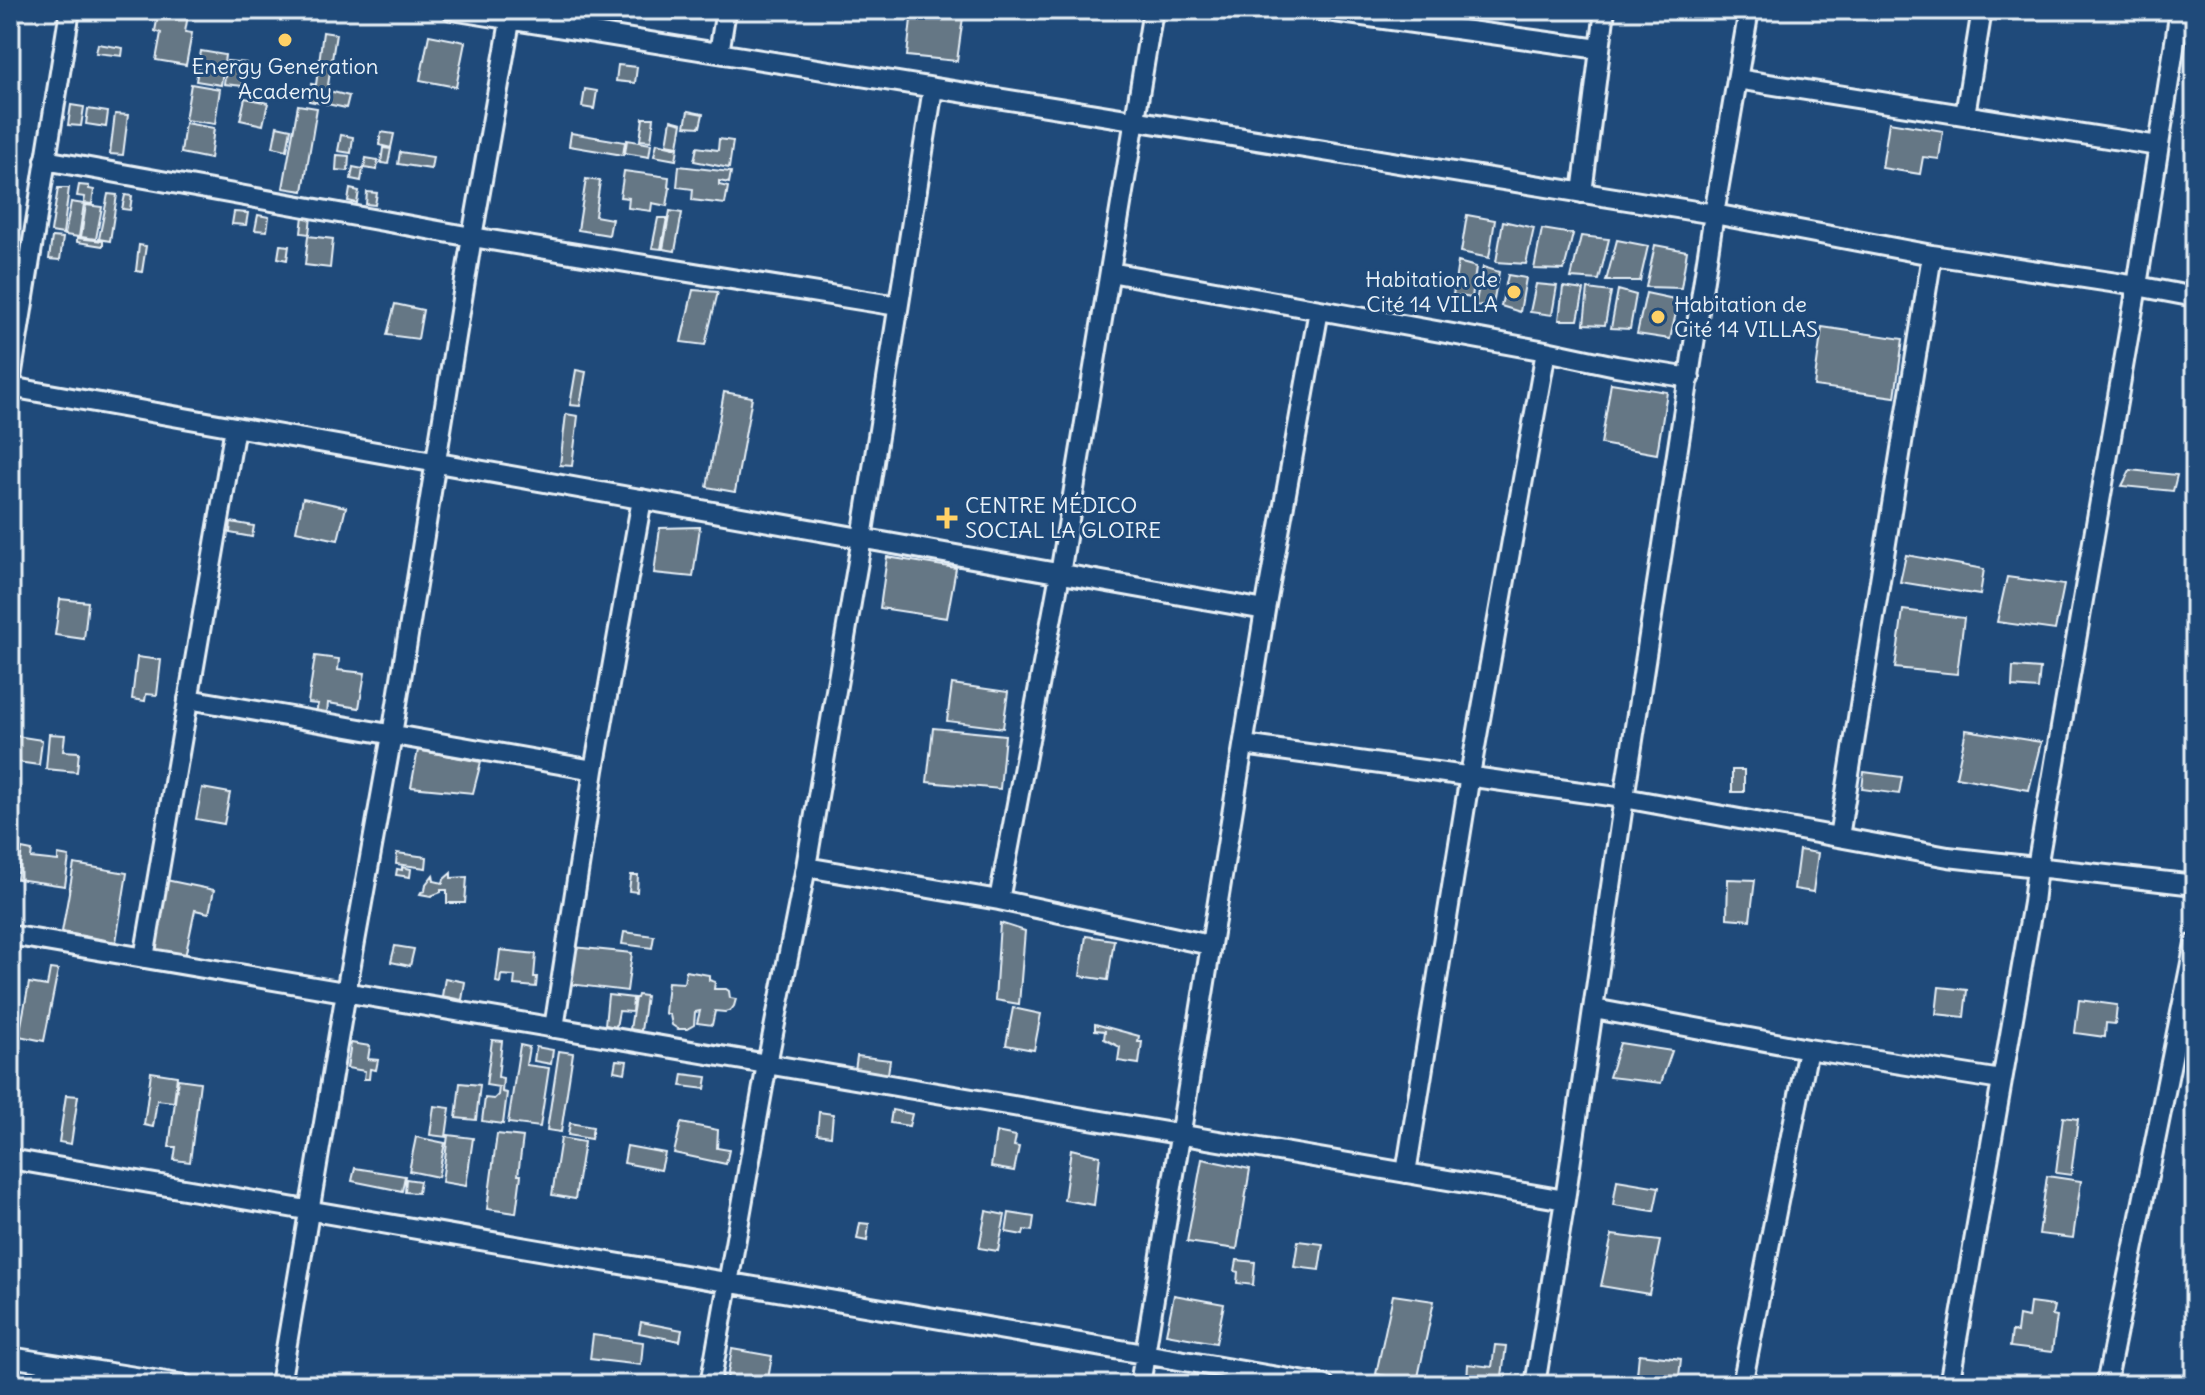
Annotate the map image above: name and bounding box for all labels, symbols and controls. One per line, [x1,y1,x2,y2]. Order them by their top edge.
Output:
marker: Energy Generation Academy [276,31,294,49]
place label: Energy Generation Academy [191,52,379,105]
place label: Habitation de Cité 14 VILLA [1365,265,1498,318]
marker: Habitation de Cité 14 VILLA [1505,283,1523,301]
place label: Habitation de Cité 14 VILLAS [1674,290,1818,343]
marker: Habitation de Cité 14 VILLAS [1649,308,1667,326]
place label: CENTRE MÉDICO SOCIAL LA GLOIRE [965,491,1161,544]
marker: CENTRE MÉDICO SOCIAL LA GLOIRE [936,507,958,529]

